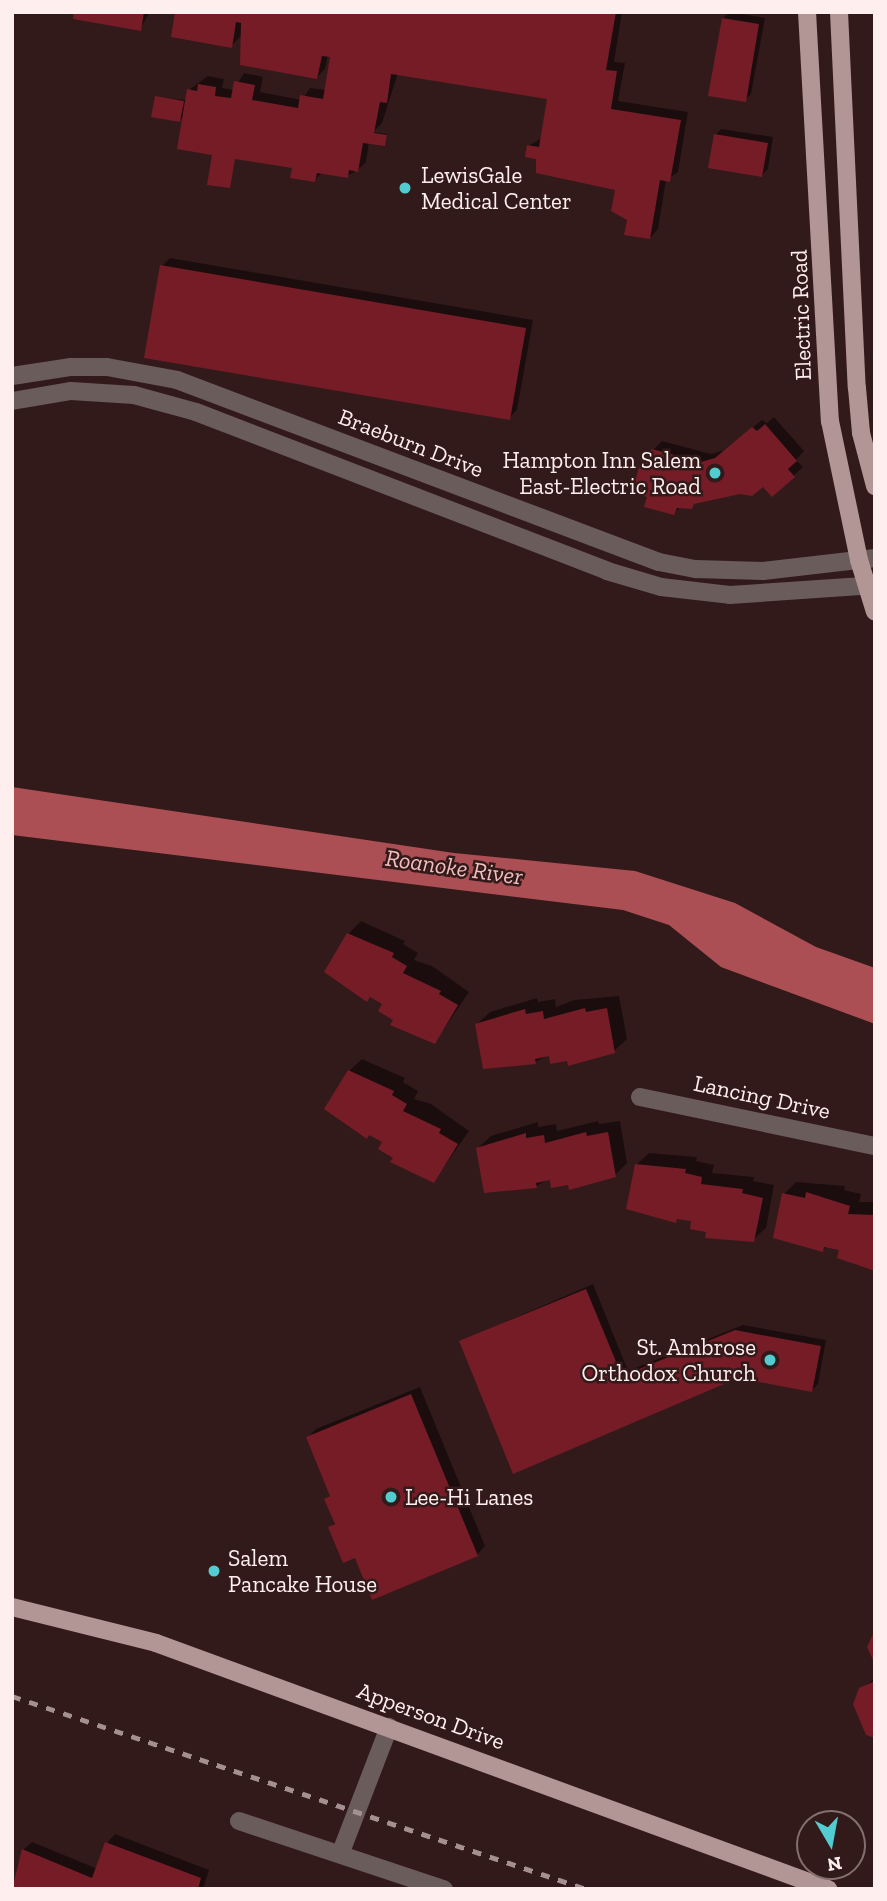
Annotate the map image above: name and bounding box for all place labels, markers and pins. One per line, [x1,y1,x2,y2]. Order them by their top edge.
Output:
place label: LewisGale Medical Center [421,161,572,215]
marker: LewisGale Medical Center [395,178,415,198]
place label: Hampton Inn Salem East-Electric Road [502,446,701,500]
marker: Hampton Inn Salem East-Electric Road [707,465,723,481]
place label: St. Ambrose Orthodox Church [582,1333,756,1387]
marker: St. Ambrose Orthodox Church [762,1352,778,1368]
place label: Lee-Hi Lanes [405,1483,533,1511]
marker: Lee-Hi Lanes [383,1489,399,1505]
place label: Salem Pancake House [228,1544,377,1598]
marker: Salem Pancake House [206,1563,222,1579]

